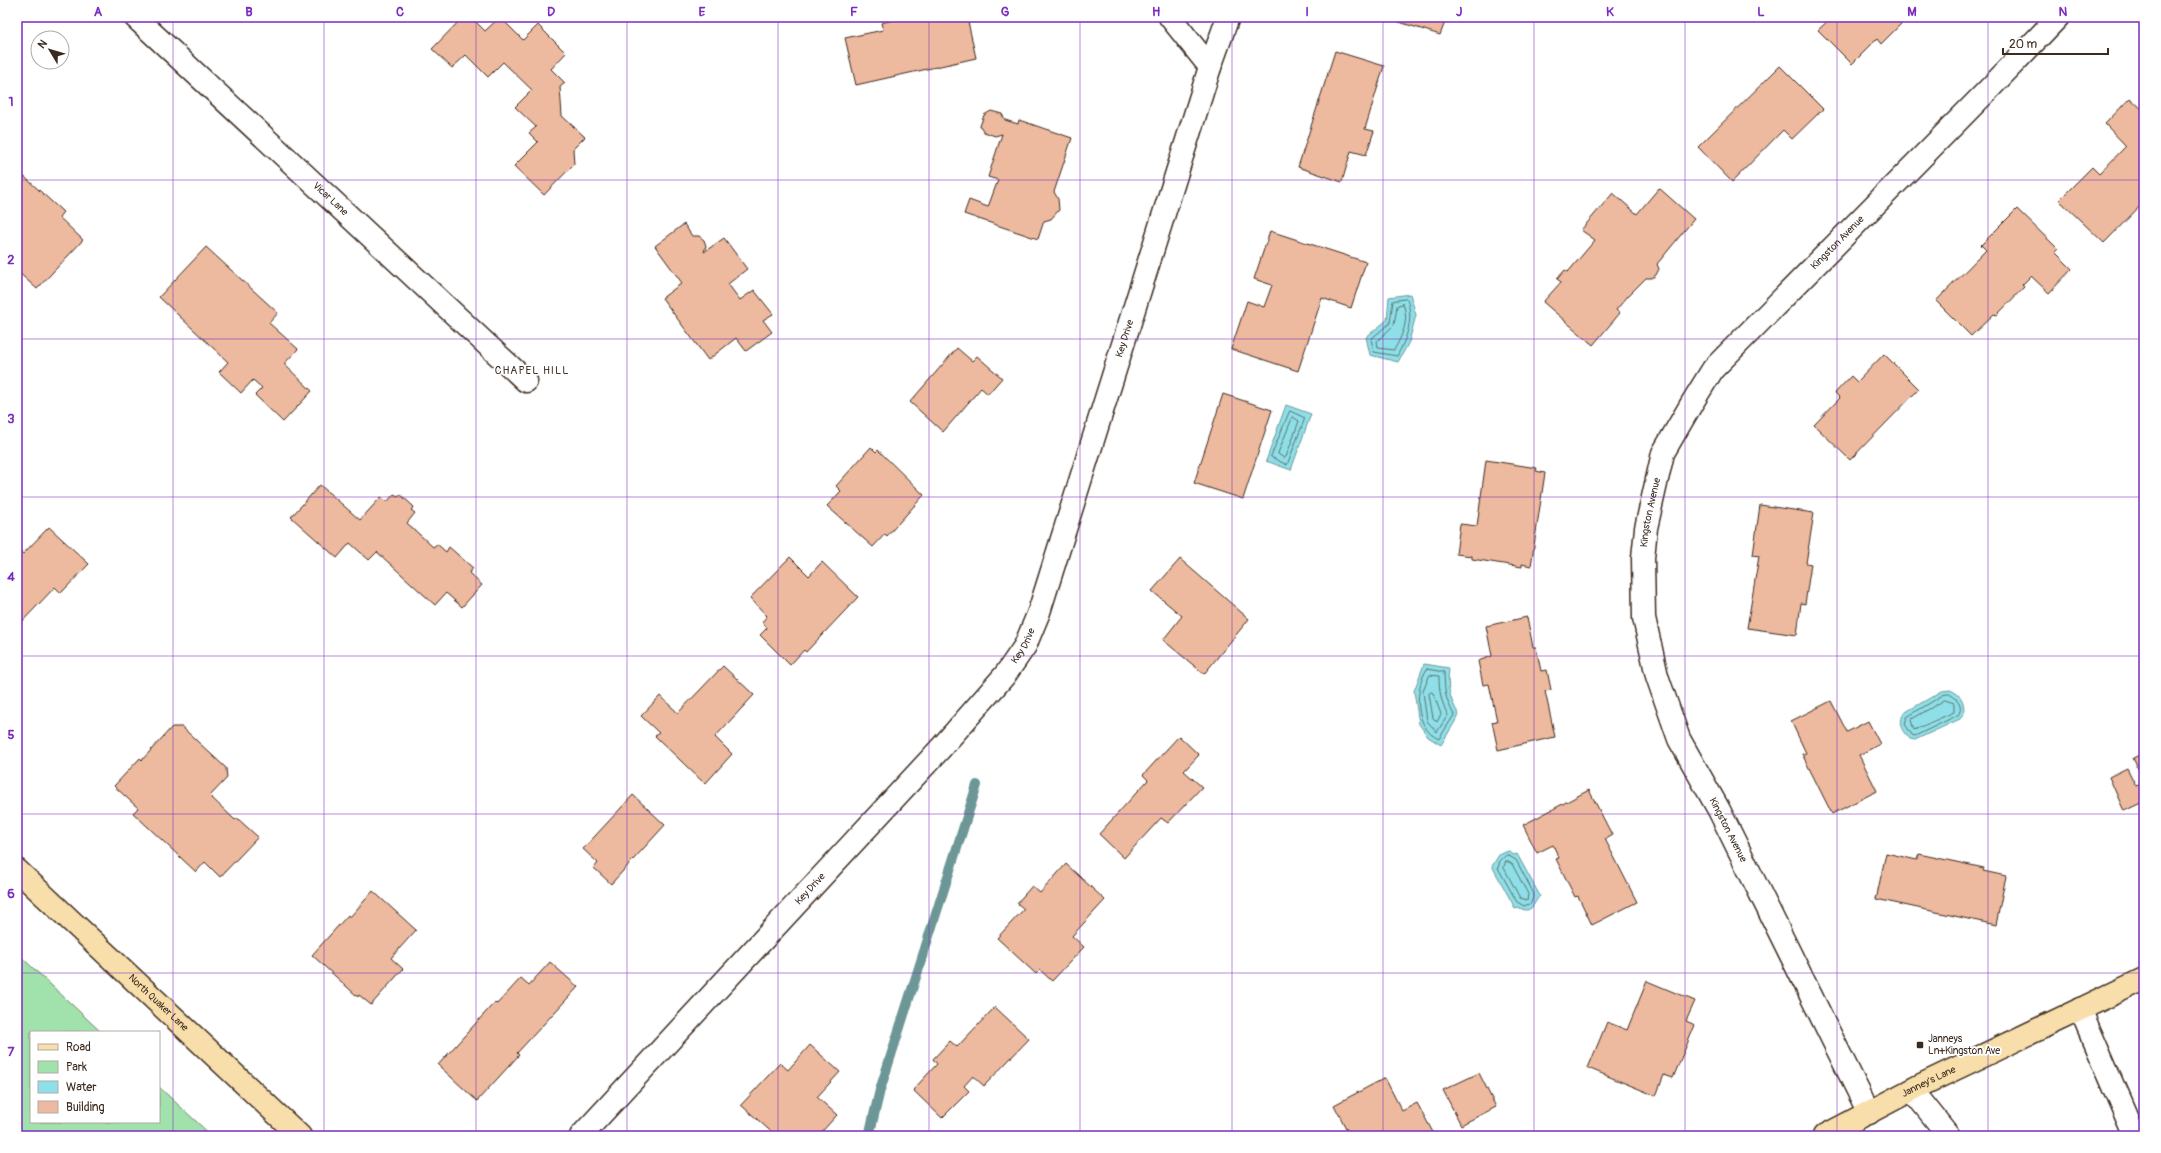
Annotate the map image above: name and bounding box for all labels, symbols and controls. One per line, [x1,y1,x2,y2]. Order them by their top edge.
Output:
text: A [94,4,103,20]
text: B [245,4,253,20]
text: C [396,4,404,20]
text: D [547,4,555,20]
text: E [699,4,706,20]
text: F [850,4,858,20]
text: G [1001,4,1010,20]
text: H [1152,4,1160,20]
text: I [1305,4,1309,20]
text: J [1456,4,1462,20]
text: K [1606,4,1614,20]
text: L [1757,4,1765,20]
text: M [1907,4,1917,20]
text: N [2059,4,2068,20]
north arrow [30,30,70,70]
scale bar [2003,30,2108,56]
text: N [35,37,50,51]
text: 20 m [2009,37,2038,52]
text: 1 [8,94,14,110]
street label: Vicar Lane [310,180,351,218]
street label: Kingston Avenue [1808,213,1867,272]
text: 2 [7,252,15,268]
street label: Key Drive [1113,318,1136,359]
district label: CHAPEL HILL [495,364,569,377]
text: 3 [7,411,15,427]
street label: Kingston Avenue [1638,476,1663,548]
text: 4 [7,569,15,585]
street label: Key Drive [1009,626,1038,666]
text: 5 [7,727,15,743]
street label: Kingston Avenue [1707,796,1749,864]
street label: Key Drive [793,871,828,907]
text: 6 [7,886,15,902]
street label: North Quaker Lane [126,972,191,1034]
legend [30,1031,160,1123]
place label: Janneys Ln+Kingston Ave [1928,1033,2000,1057]
text: Road [66,1040,91,1055]
marker: Janneys Ln+Kingston Ave [1915,1040,1925,1050]
text: 7 [8,1044,15,1060]
text: Park [66,1060,87,1075]
street label: Janney's Lane [1900,1063,1958,1100]
text: Water [66,1080,97,1095]
text: Building [66,1100,105,1115]

